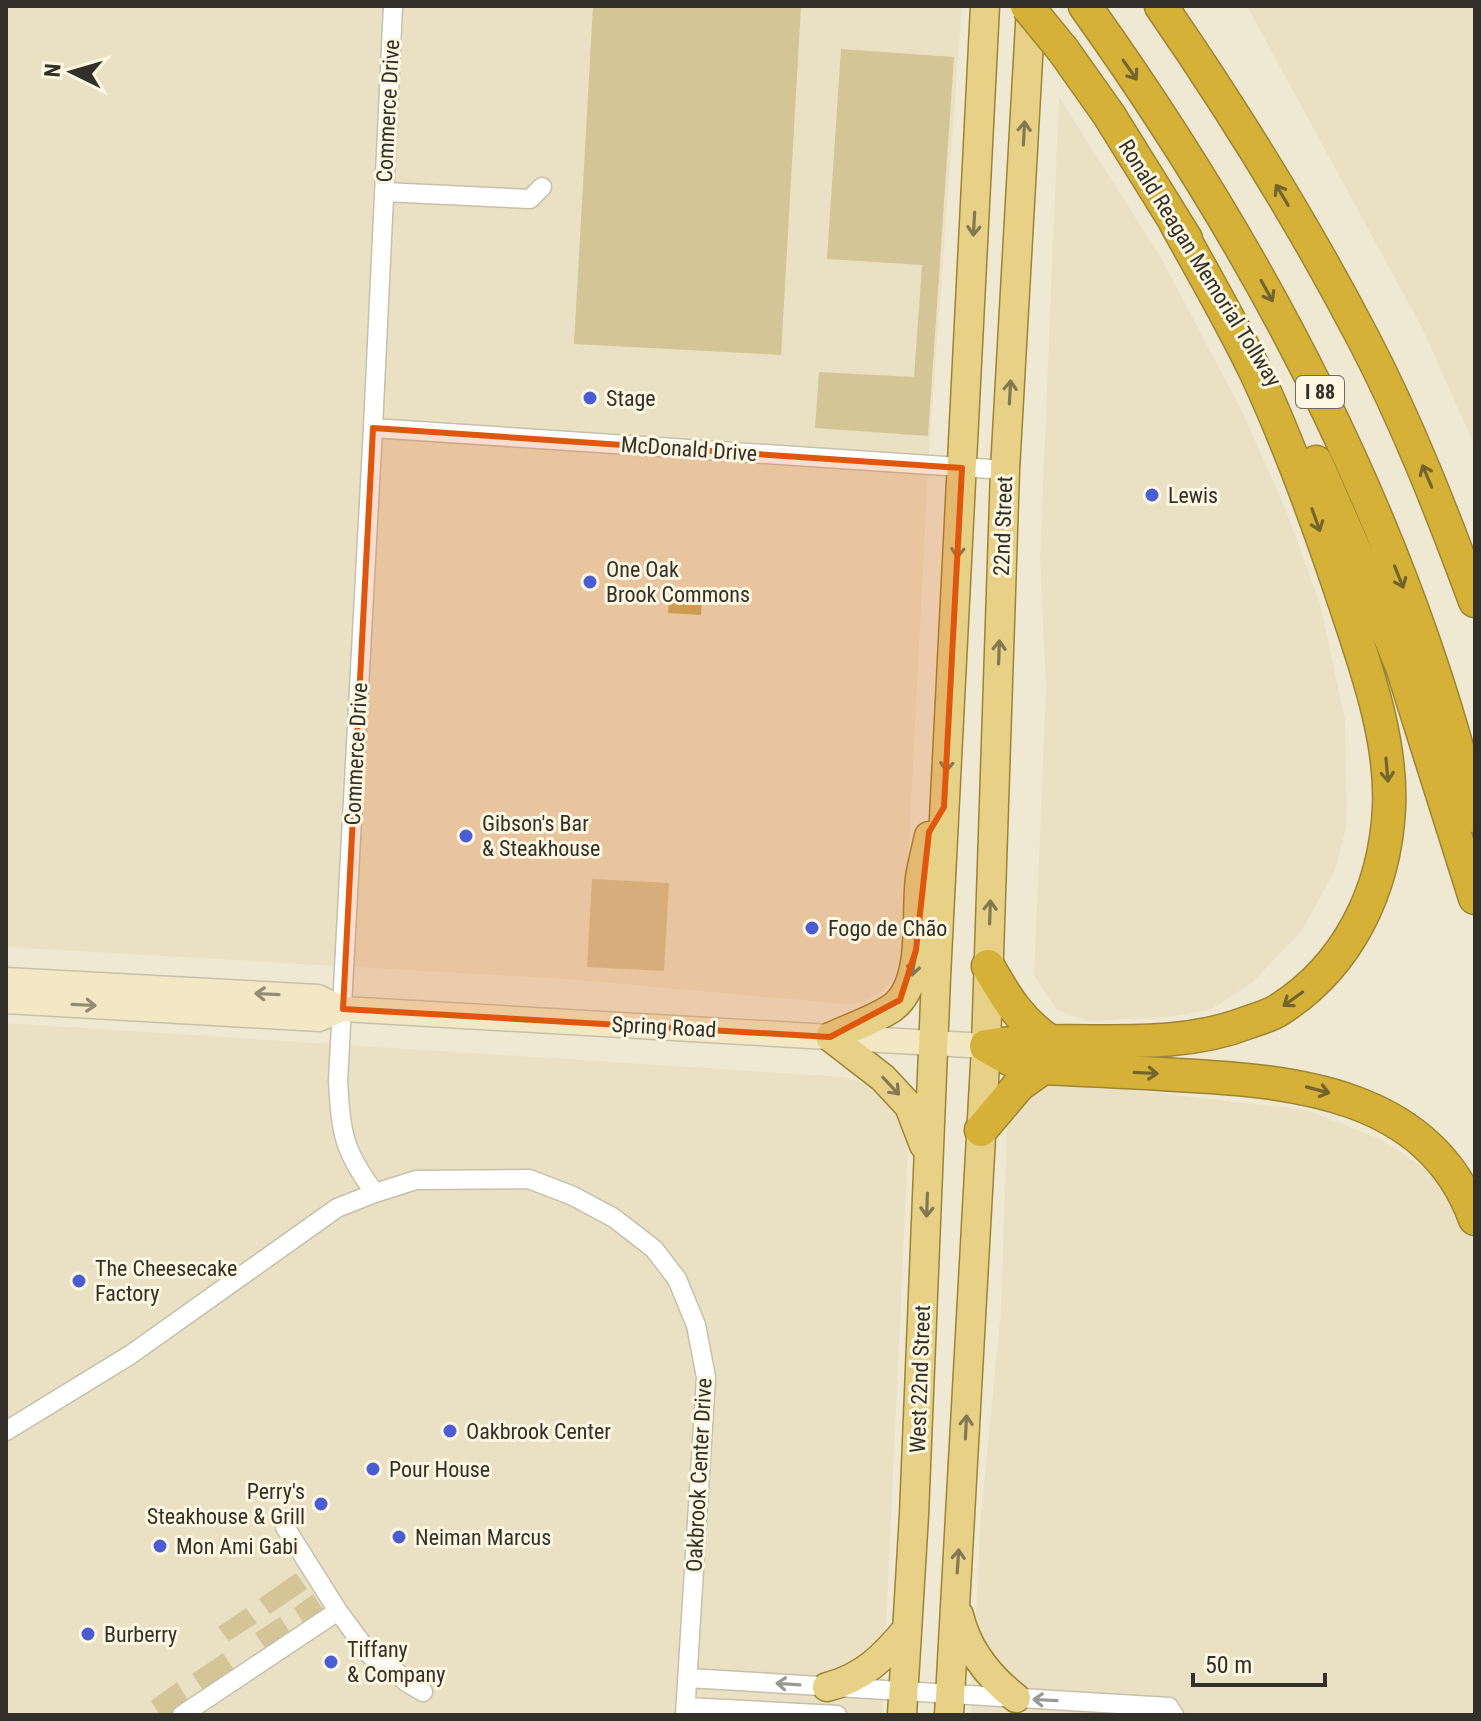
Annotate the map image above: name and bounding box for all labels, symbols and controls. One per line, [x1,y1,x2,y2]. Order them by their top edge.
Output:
north arrow [32,32,112,112]
street label: Commerce Drive [372,39,404,183]
one-way arrow [1122,58,1138,80]
text: N [40,62,66,78]
one-way arrow [1016,120,1031,147]
street label: Ronald Reagan Memorial Tollway [1114,135,1286,391]
one-way arrow [1274,184,1290,207]
one-way arrow [966,210,981,237]
one-way arrow [1259,278,1275,302]
road number: I 88 [1296,376,1344,408]
one-way arrow [1002,379,1017,406]
place label: Stage [606,386,656,411]
marker: Stage [581,389,599,407]
street label: McDonald Drive [620,432,758,466]
one-way arrow [1418,464,1433,489]
street label: 22nd Street [989,476,1017,576]
place label: Lewis [1168,483,1218,508]
marker: Lewis [1143,486,1161,504]
one-way arrow [1310,507,1324,532]
one-way arrow [950,532,965,559]
place label: One Oak Brook Commons [606,557,750,607]
one-way arrow [1393,564,1408,589]
marker: One Oak Brook Commons [581,573,599,591]
one-way arrow [991,639,1006,666]
street label: Commerce Drive [340,682,372,826]
one-way arrow [939,746,954,773]
one-way arrow [1379,756,1394,782]
place label: Gibson's Bar & Steakhouse [482,811,600,861]
marker: Gibson's Bar & Steakhouse [457,827,475,845]
one-way arrow [983,899,998,926]
place label: Fogo de Chão [828,916,947,941]
marker: Fogo de Chão [803,919,821,937]
one-way arrow [905,950,920,976]
one-way arrow [254,986,281,1001]
one-way arrow [1283,990,1304,1007]
one-way arrow [70,998,97,1013]
street label: Spring Road [611,1012,717,1042]
one-way arrow [1132,1066,1159,1081]
one-way arrow [881,1076,899,1096]
one-way arrow [1304,1084,1330,1099]
one-way arrow [919,1191,934,1218]
place label: The Cheesecake Factory [95,1256,237,1306]
marker: The Cheesecake Factory [70,1272,88,1290]
street label: West 22nd Street [905,1304,935,1454]
street label: Oakbrook Center Drive [681,1377,717,1573]
one-way arrow [958,1414,973,1441]
place label: Oakbrook Center [466,1419,611,1444]
marker: Oakbrook Center [441,1422,459,1440]
place label: Pour House [389,1457,490,1482]
marker: Pour House [364,1460,382,1478]
place label: Perry's Steakhouse & Grill [147,1479,305,1529]
marker: Perry's Steakhouse & Grill [312,1495,330,1513]
place label: Neiman Marcus [415,1525,551,1550]
marker: Neiman Marcus [390,1528,408,1546]
place label: Mon Ami Gabi [176,1534,298,1559]
marker: Mon Ami Gabi [151,1537,169,1555]
one-way arrow [951,1548,966,1575]
place label: Burberry [104,1622,177,1647]
marker: Burberry [79,1625,97,1643]
place label: Tiffany & Company [347,1637,445,1687]
scale bar [1193,1637,1325,1687]
text: 50 m [1205,1651,1252,1679]
marker: Tiffany & Company [322,1653,340,1671]
one-way arrow [775,1676,802,1691]
one-way arrow [1032,1692,1059,1707]

